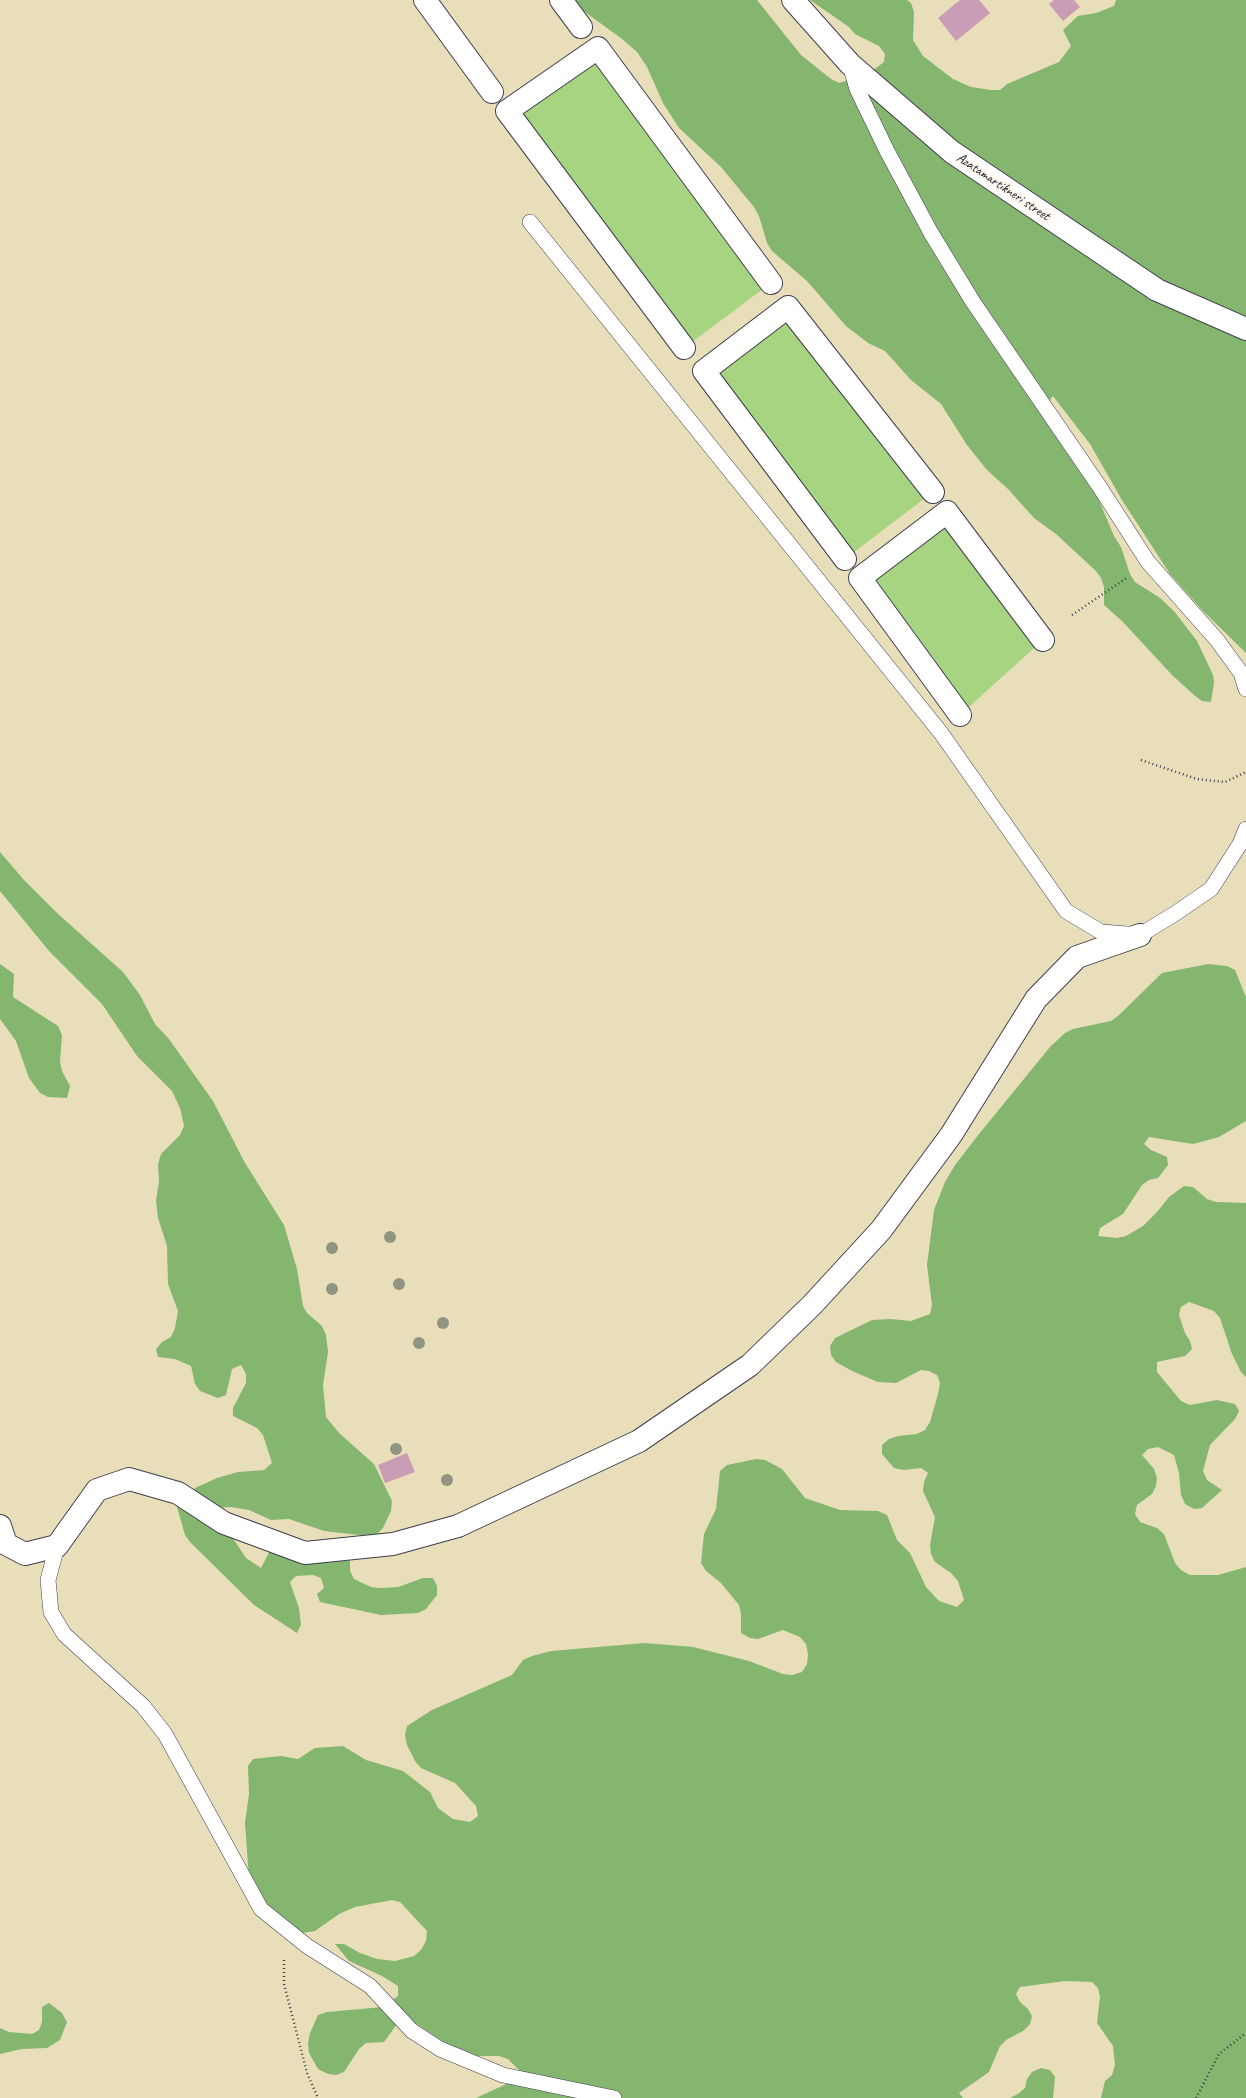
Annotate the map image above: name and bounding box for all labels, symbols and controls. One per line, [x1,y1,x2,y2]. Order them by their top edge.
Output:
street label: Azatamartikneri street [953,150,1053,224]

